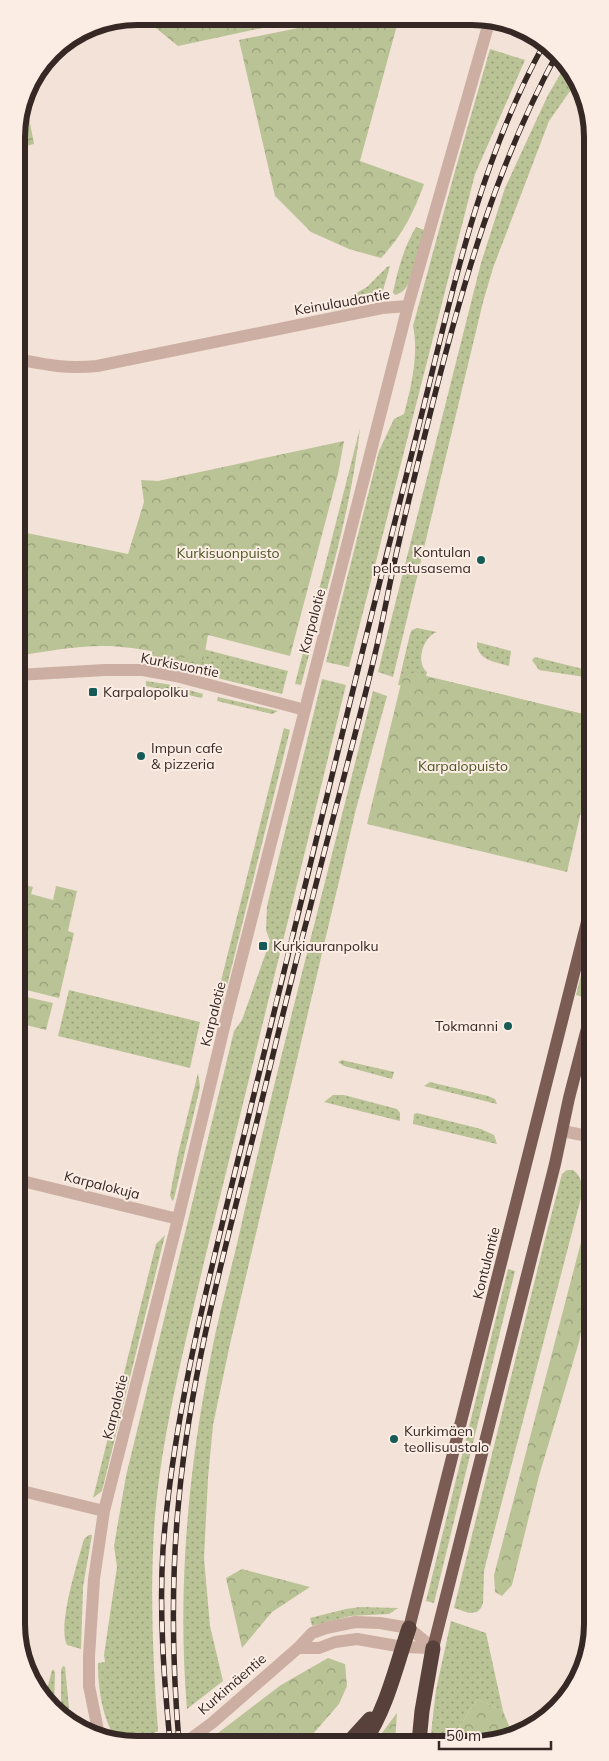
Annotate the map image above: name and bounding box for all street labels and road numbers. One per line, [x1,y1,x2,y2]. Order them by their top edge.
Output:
street label: Keinulaudantie [293,285,391,319]
street label: Karpalotie [295,587,329,655]
street label: Kurkisuontie [139,649,221,681]
street label: Karpalotie [196,980,230,1048]
street label: Karpalokuja [62,1167,142,1203]
street label: Kontulantie [468,1225,504,1301]
street label: Karpalotie [98,1373,132,1441]
street label: Kurkimäentie [194,1649,270,1719]

